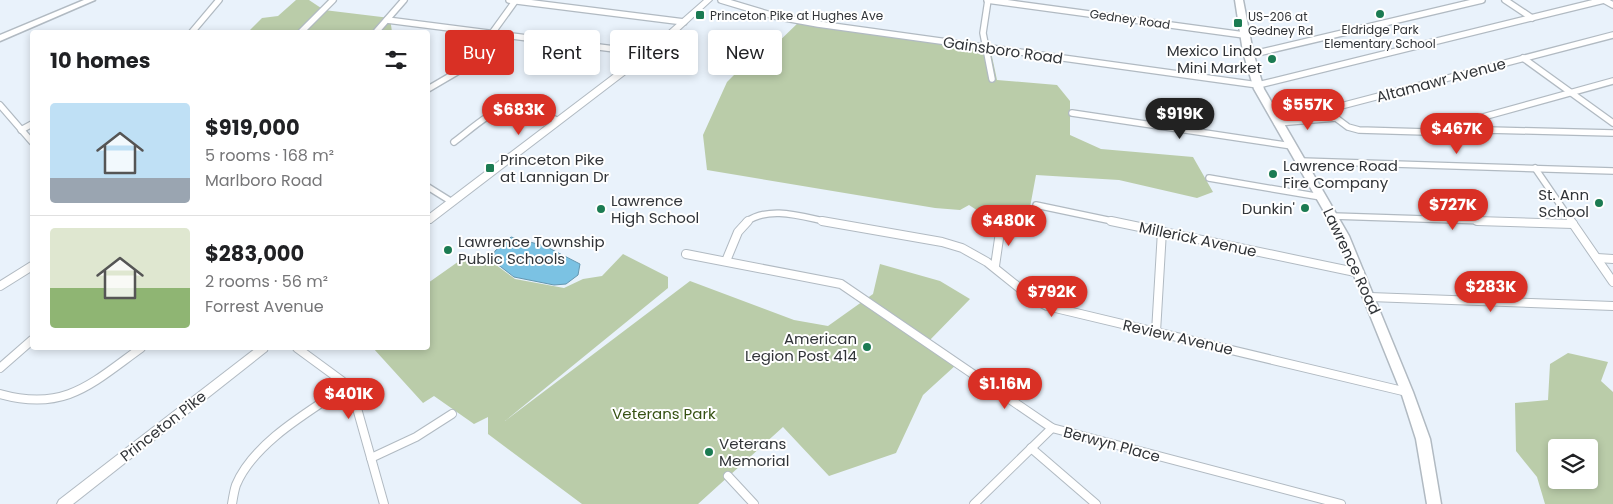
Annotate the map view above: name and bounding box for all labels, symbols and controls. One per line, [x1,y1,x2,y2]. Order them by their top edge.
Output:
street label: Gedney Road [1089,5,1171,33]
place label: Princeton Pike at Hughes Ave [710,7,883,24]
place label: US-206 at Gedney Rd [1248,8,1313,39]
marker: Eldridge Park Elementary School [1374,8,1386,20]
marker: Princeton Pike at Hughes Ave [694,9,706,21]
marker: US-206 at Gedney Rd [1232,17,1244,29]
place label: Eldridge Park Elementary School [1324,21,1436,52]
chip: Buy [445,30,514,75]
chip: Rent [524,30,600,75]
chip: Filters [610,30,698,75]
chip: New [708,30,782,75]
street label: Gainsboro Road [942,31,1064,69]
place label: Mexico Lindo Mini Market [1167,40,1262,78]
text: 10 homes [50,46,150,75]
icon: filters [382,46,410,74]
marker: Mexico Lindo Mini Market [1266,53,1278,65]
street label: Altamawr Avenue [1374,53,1508,107]
pin: $557K [1273,88,1343,131]
text: $557K [1282,93,1334,116]
pin: $683K [484,94,554,136]
text: $683K [493,98,545,121]
pin: $919K [1145,98,1215,140]
text: $919K [1156,102,1204,125]
pin: $467K [1422,112,1492,155]
text: $919,000 [205,113,300,142]
text: $467K [1431,117,1483,140]
icon: home [90,123,150,183]
text: 5 rooms · 168 m² [205,144,334,167]
place label: Princeton Pike at Lannigan Dr [500,149,610,187]
place label: Lawrence Road Fire Company [1283,155,1398,193]
marker: Princeton Pike at Lannigan Dr [484,162,496,174]
marker: Lawrence Road Fire Company [1267,168,1279,180]
text: Marlboro Road [205,169,323,192]
place label: St. Ann School [1538,184,1589,222]
pin: $727K [1418,188,1488,231]
place label: Lawrence High School [611,190,699,228]
text: $727K [1429,193,1477,216]
marker: St. Ann School [1593,197,1605,209]
place label: Dunkin' [1242,198,1295,219]
marker: Dunkin' [1299,202,1311,214]
marker: Lawrence High School [595,203,607,215]
pin: $480K [974,204,1044,247]
street label: Lawrence Road [1318,205,1386,317]
text: $480K [982,209,1036,232]
street label: Millerick Avenue [1137,216,1259,262]
place label: Lawrence Township Public Schools [458,231,605,269]
text: $283,000 [205,239,304,268]
marker: Lawrence Township Public Schools [442,244,454,256]
icon: home [90,248,150,308]
text: 2 rooms · 56 m² [205,270,328,293]
pin: $283K [1456,270,1526,313]
text: $283K [1466,275,1516,298]
pin: $792K [1017,276,1087,318]
text: $792K [1027,280,1077,303]
text: Forrest Avenue [205,295,324,318]
street label: Review Avenue [1121,314,1235,360]
place label: American Legion Post 414 [745,328,857,366]
marker: American Legion Post 414 [861,341,873,353]
pin: $1.16M [964,368,1046,410]
text: $1.16M [979,372,1031,395]
pin: $401K [314,378,384,420]
text: $401K [325,382,373,405]
street label: Princeton Pike [116,386,210,466]
park label: Veterans Park [612,403,716,424]
street label: Berwyn Place [1061,421,1163,467]
place label: Veterans Memorial [719,433,789,471]
map controls [1548,439,1598,489]
button: layers [1548,439,1598,489]
marker: Veterans Memorial [703,446,715,458]

